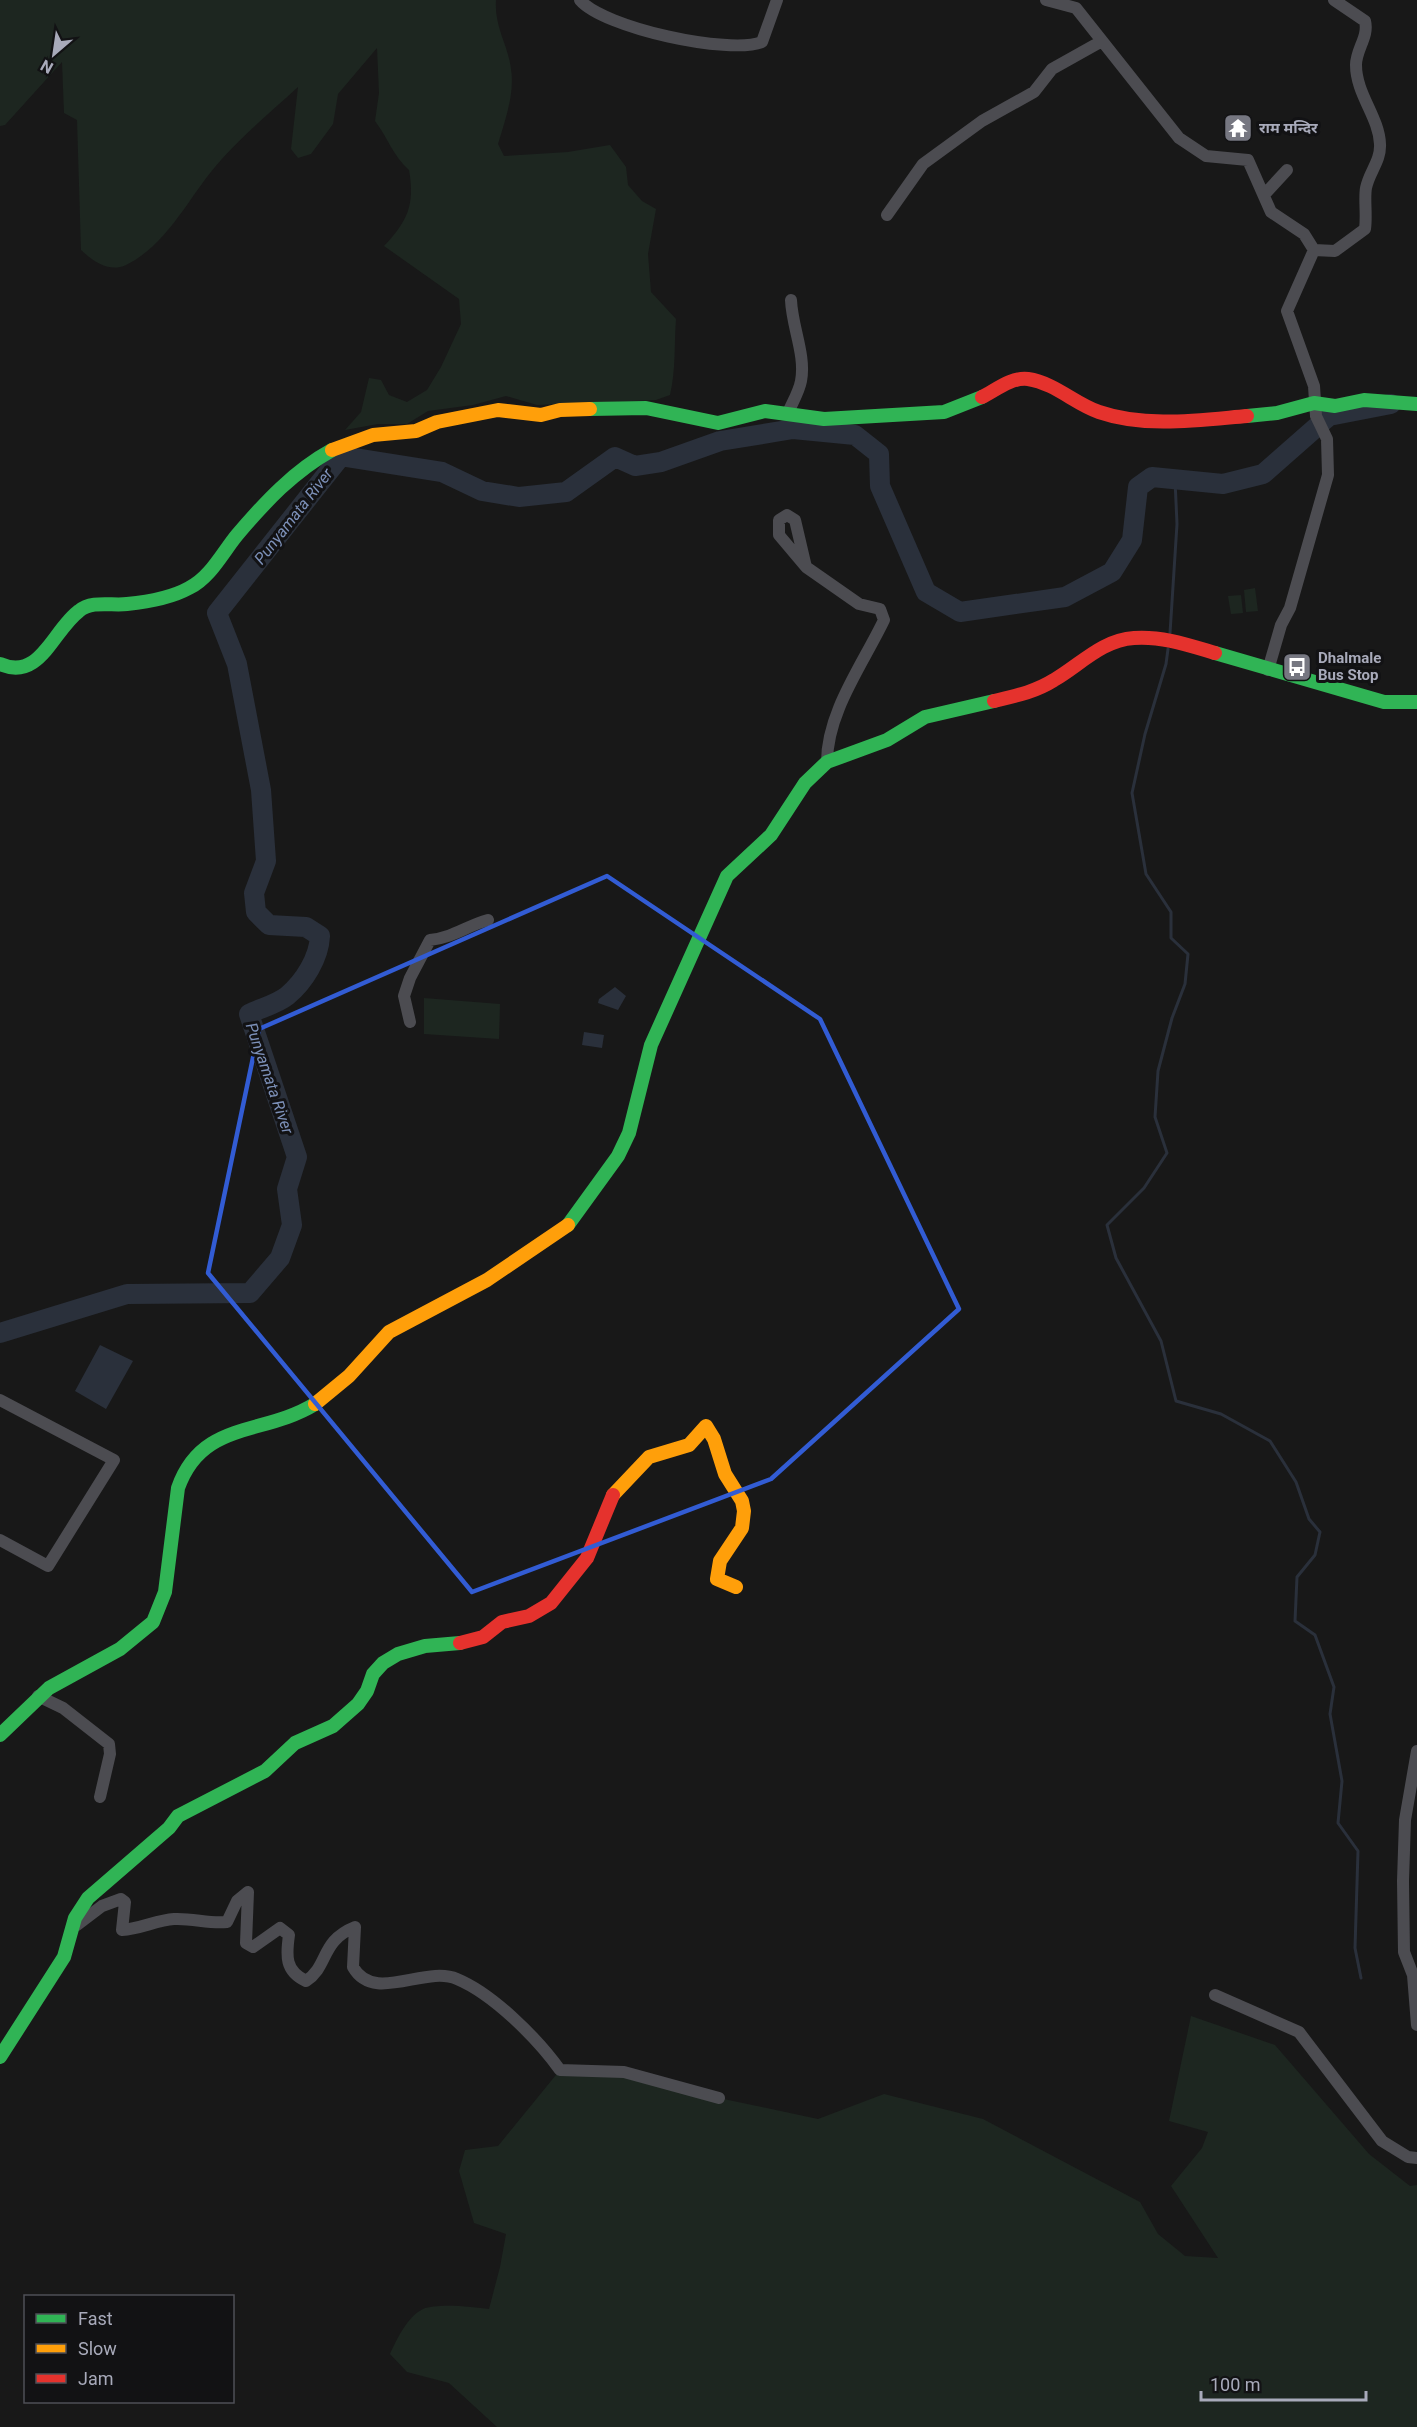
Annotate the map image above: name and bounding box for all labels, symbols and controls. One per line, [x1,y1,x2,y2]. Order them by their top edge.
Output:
north arrow [24,24,84,84]
text: N [37,56,57,78]
temple icon: राम मन्दिर [1222,112,1254,144]
place label: राम मन्दिर [1259,119,1318,137]
water label: Punyamata River [250,464,337,568]
place label: Dhalmale Bus Stop [1318,649,1381,684]
bus stop icon: Dhalmale Bus Stop [1281,651,1313,683]
water label: Punyamata River [242,1020,298,1137]
legend [24,2295,234,2403]
text: Fast [78,2308,113,2329]
text: Slow [78,2338,117,2359]
scale bar [1201,2364,1366,2402]
text: Jam [78,2368,114,2389]
text: 100 m [1210,2374,1261,2395]

